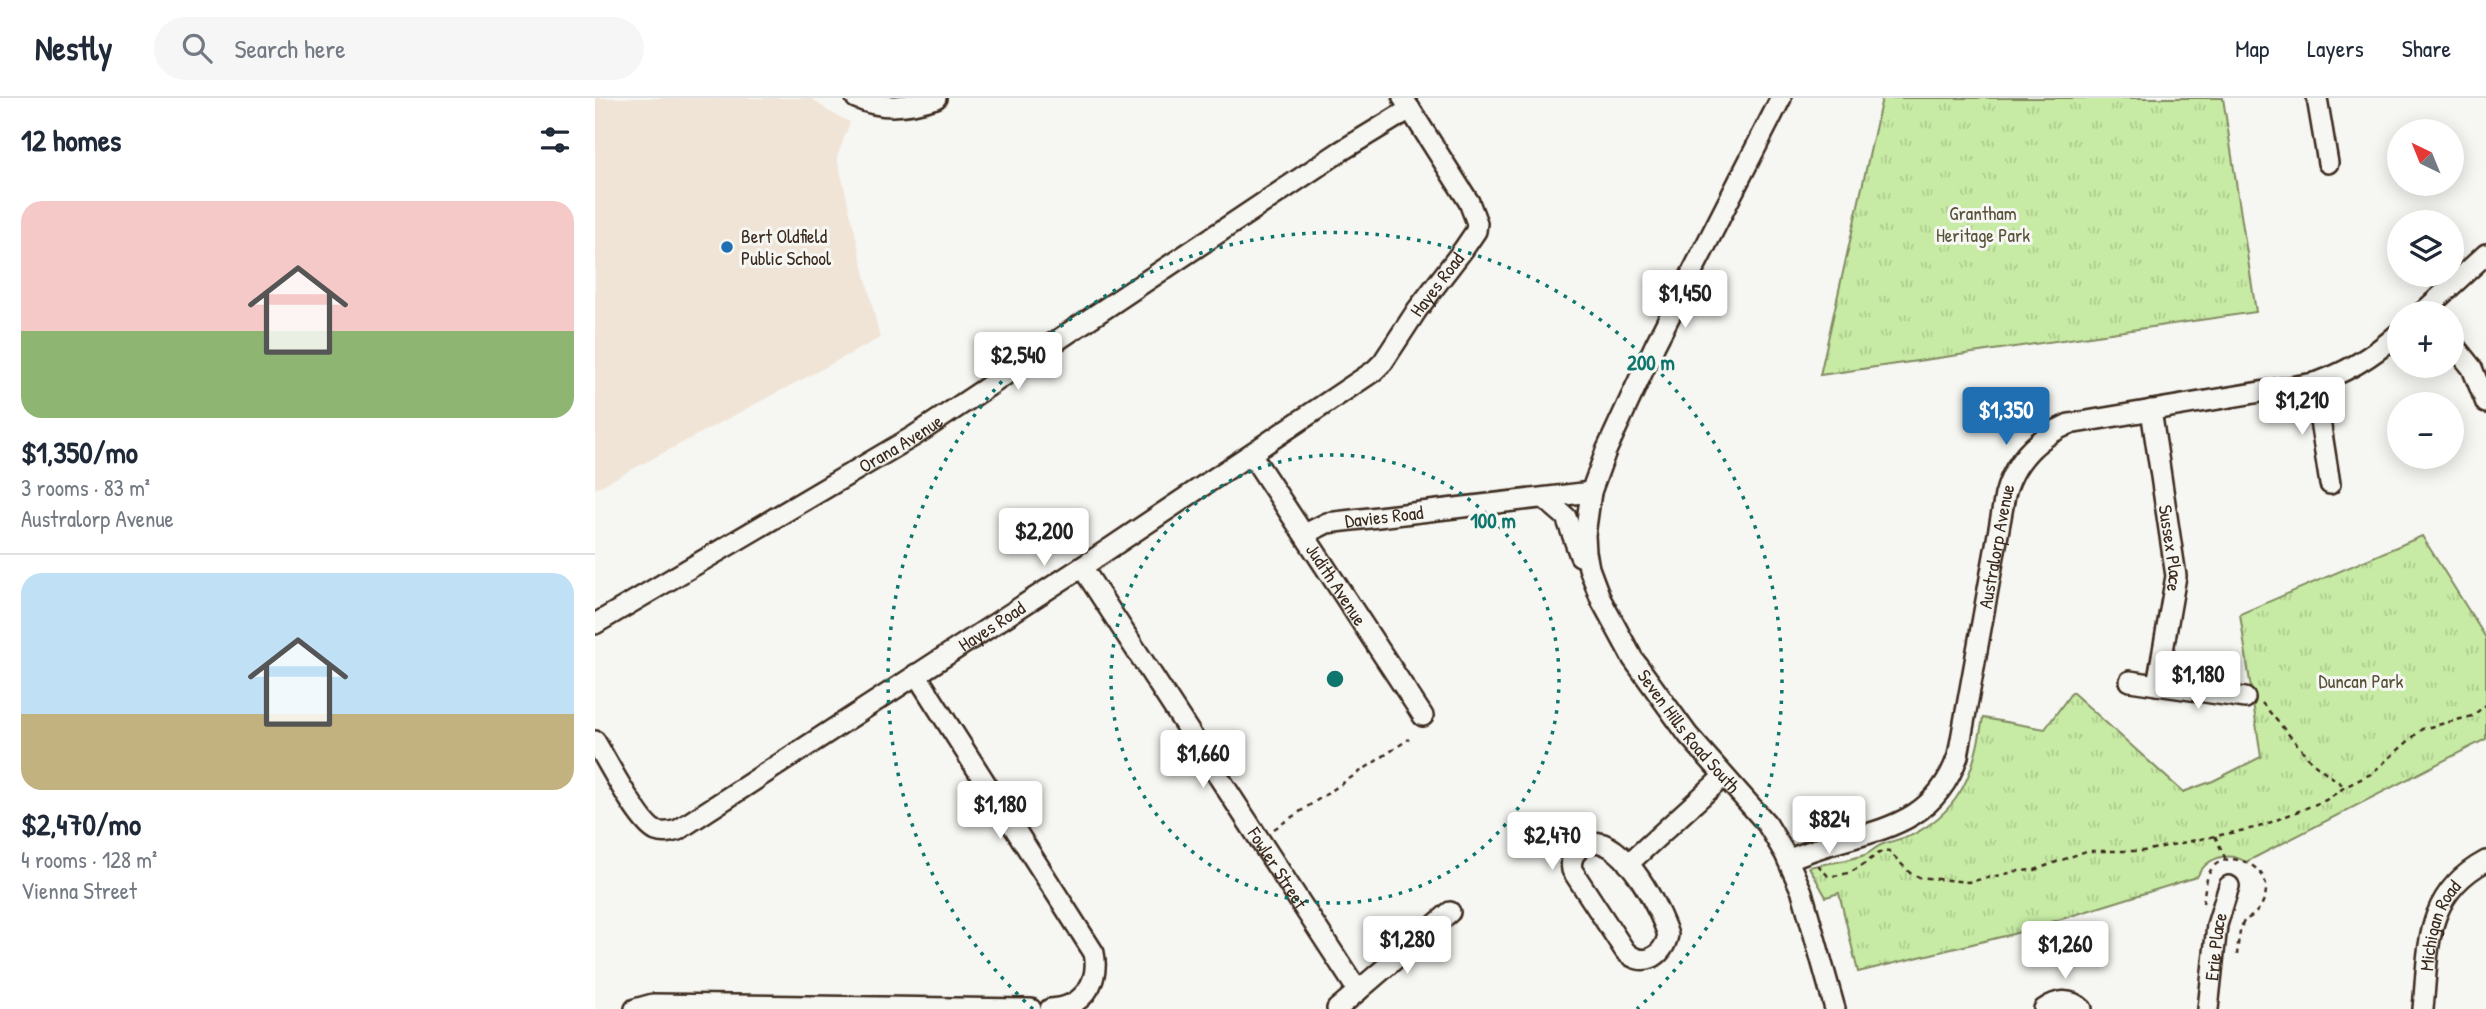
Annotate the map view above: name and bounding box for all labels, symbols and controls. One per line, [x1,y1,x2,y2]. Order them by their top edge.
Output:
search box [154,17,644,80]
text: Nestly [35,26,112,70]
icon: search [178,29,216,67]
text: Search here [234,31,346,66]
text: Map [2235,32,2269,64]
text: Layers [2307,32,2364,64]
text: Share [2402,32,2451,64]
north arrow [2387,119,2464,196]
map controls [2387,119,2464,469]
text: 12 homes [21,120,121,160]
icon: filters [536,121,574,159]
park label: Grantham Heritage Park [1936,200,2030,248]
button: layers [2387,210,2464,287]
place label: Bert Oldfield Public School [741,223,832,271]
marker: Bert Oldfield Public School [719,239,735,255]
street label: Hayes Road [1403,246,1470,321]
icon: home [235,247,361,373]
pin: $1,450 [1628,271,1742,330]
text: $1,450 [1658,277,1712,308]
button: + [2387,301,2464,378]
pin: $2,540 [961,332,1075,392]
text: $2,540 [990,339,1046,370]
text: 200 m [1627,348,1675,377]
pin: $1,210 [2245,378,2359,437]
text: $1,210 [2275,384,2329,415]
pin: $1,350 [1949,388,2063,447]
button: − [2387,392,2464,469]
text: $1,350 [1979,394,2034,425]
street label: Orana Avenue [854,407,948,479]
text: $1,350/mo [21,432,138,472]
text: 3 rooms · 83 m² [21,472,150,503]
street label: Australorp Avenue [1972,480,2021,611]
street label: Davies Road [1343,499,1425,534]
text: Australorp Avenue [21,503,174,534]
street label: Sussex Place [2152,503,2189,595]
text: 100 m [1470,506,1516,535]
pin: $2,200 [987,508,1101,568]
text: $2,200 [1015,515,1073,546]
street label: Judith Avenue [1300,538,1373,631]
street label: Hayes Road [953,594,1030,657]
icon: home [235,619,361,745]
pin: $1,180 [2141,652,2255,711]
text: $1,180 [2171,658,2225,689]
street label: Seven Hills Road South [1632,664,1746,798]
centre of rings [1323,667,1347,691]
park label: Duncan Park [2319,668,2404,694]
pin: $1,660 [1146,730,1260,790]
text: $1,660 [1176,737,1230,768]
pin: $1,180 [943,782,1057,841]
text: $1,180 [973,788,1027,819]
pin: $824 [1788,796,1870,856]
text: $824 [1808,803,1850,834]
text: $2,470/mo [21,804,141,844]
pin: $2,470 [1495,812,1609,872]
text: $2,470 [1523,819,1581,850]
street label: Fowler Street [1241,821,1314,914]
text: 4 rooms · 128 m² [21,844,157,875]
street label: Michigan Road [2413,874,2467,972]
text: Vienna Street [21,875,137,906]
street label: Erie Place [2198,909,2233,982]
pin: $1,280 [1350,916,1464,976]
pin: $1,260 [2008,922,2122,981]
text: $1,280 [1379,923,1435,954]
text: $1,260 [2038,928,2092,959]

